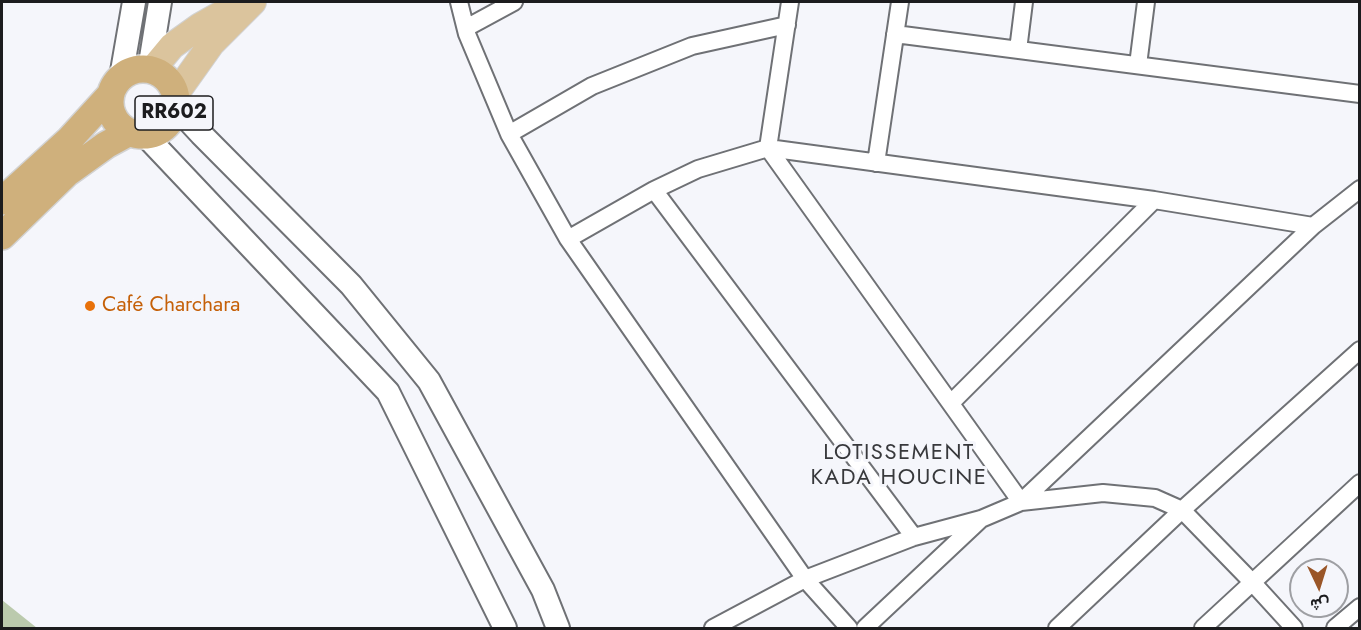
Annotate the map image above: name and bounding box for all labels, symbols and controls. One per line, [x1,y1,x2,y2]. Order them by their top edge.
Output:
road number: RR602 [135,96,213,130]
place label: Café Charchara [102,293,240,319]
marker: Café Charchara [83,299,97,313]
district label: LOTISSEMENT KADA HOUCINE [811,441,987,493]
north arrow [1289,558,1349,618]
text: ش [1310,592,1331,617]

